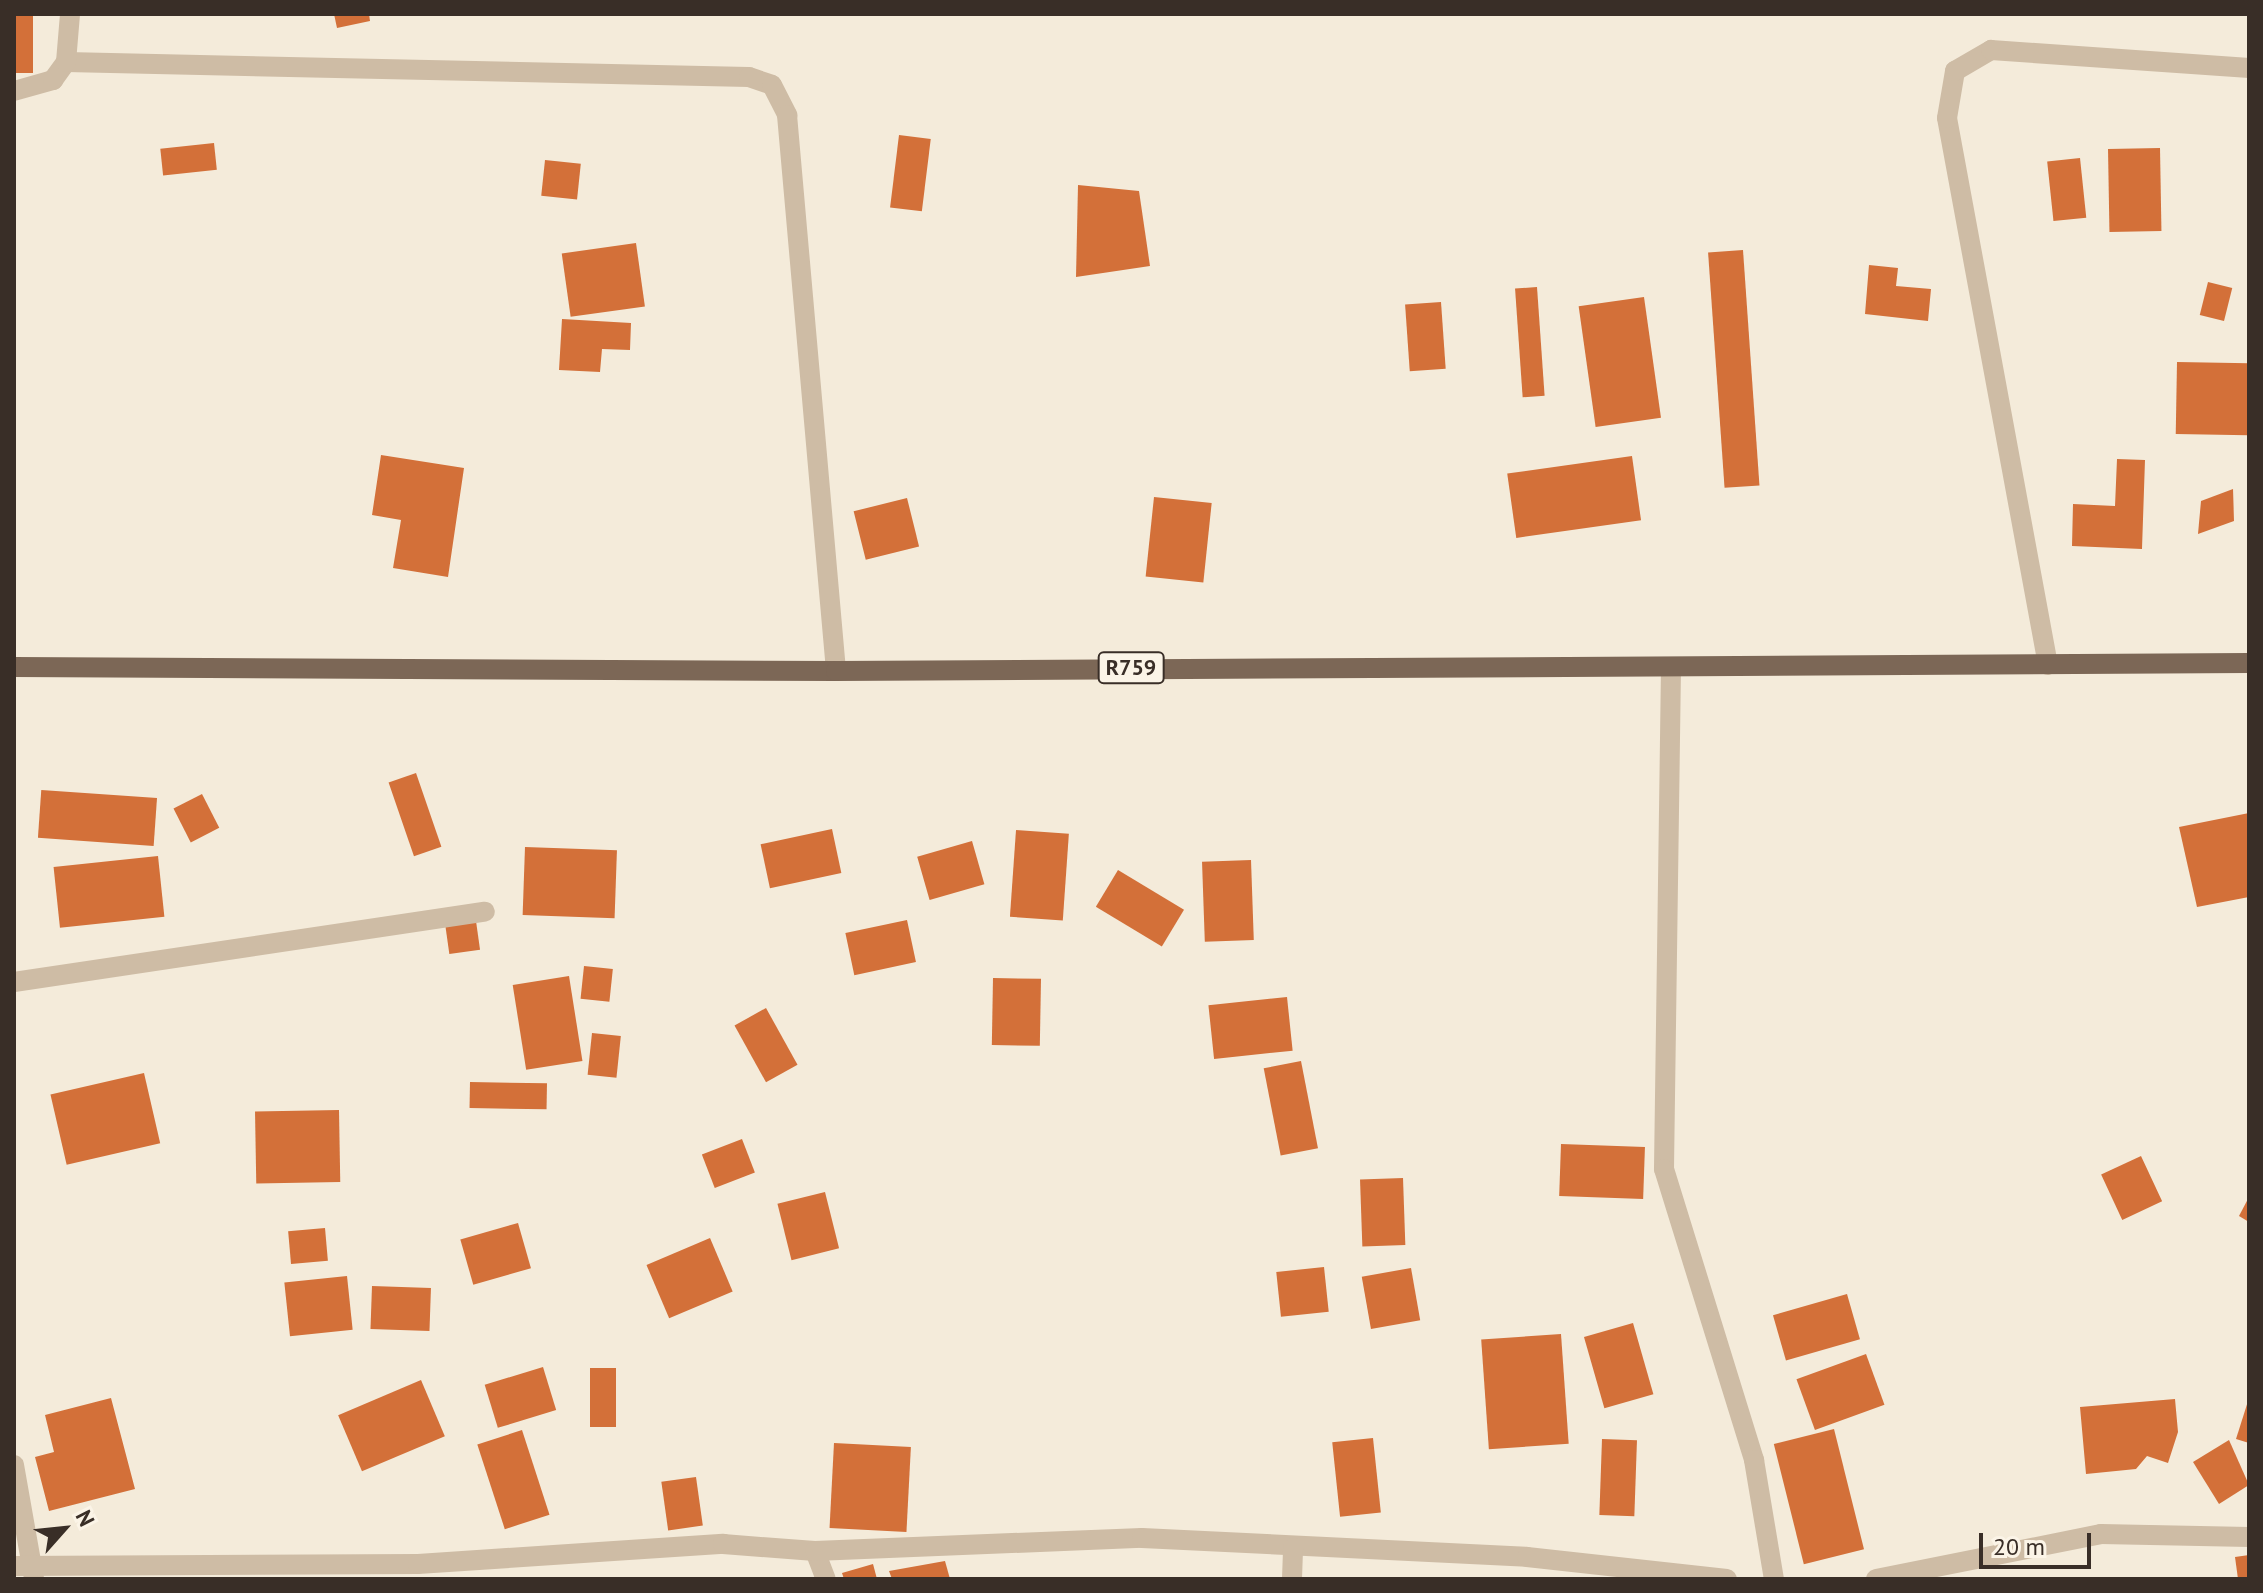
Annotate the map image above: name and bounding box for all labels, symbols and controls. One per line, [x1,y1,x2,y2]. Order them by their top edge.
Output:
road number: R759 [1097,650,1165,686]
north arrow [24,1489,104,1569]
text: N [70,1505,101,1531]
scale bar [1983,1517,2095,1567]
text: 20 m [1993,1531,2045,1562]

